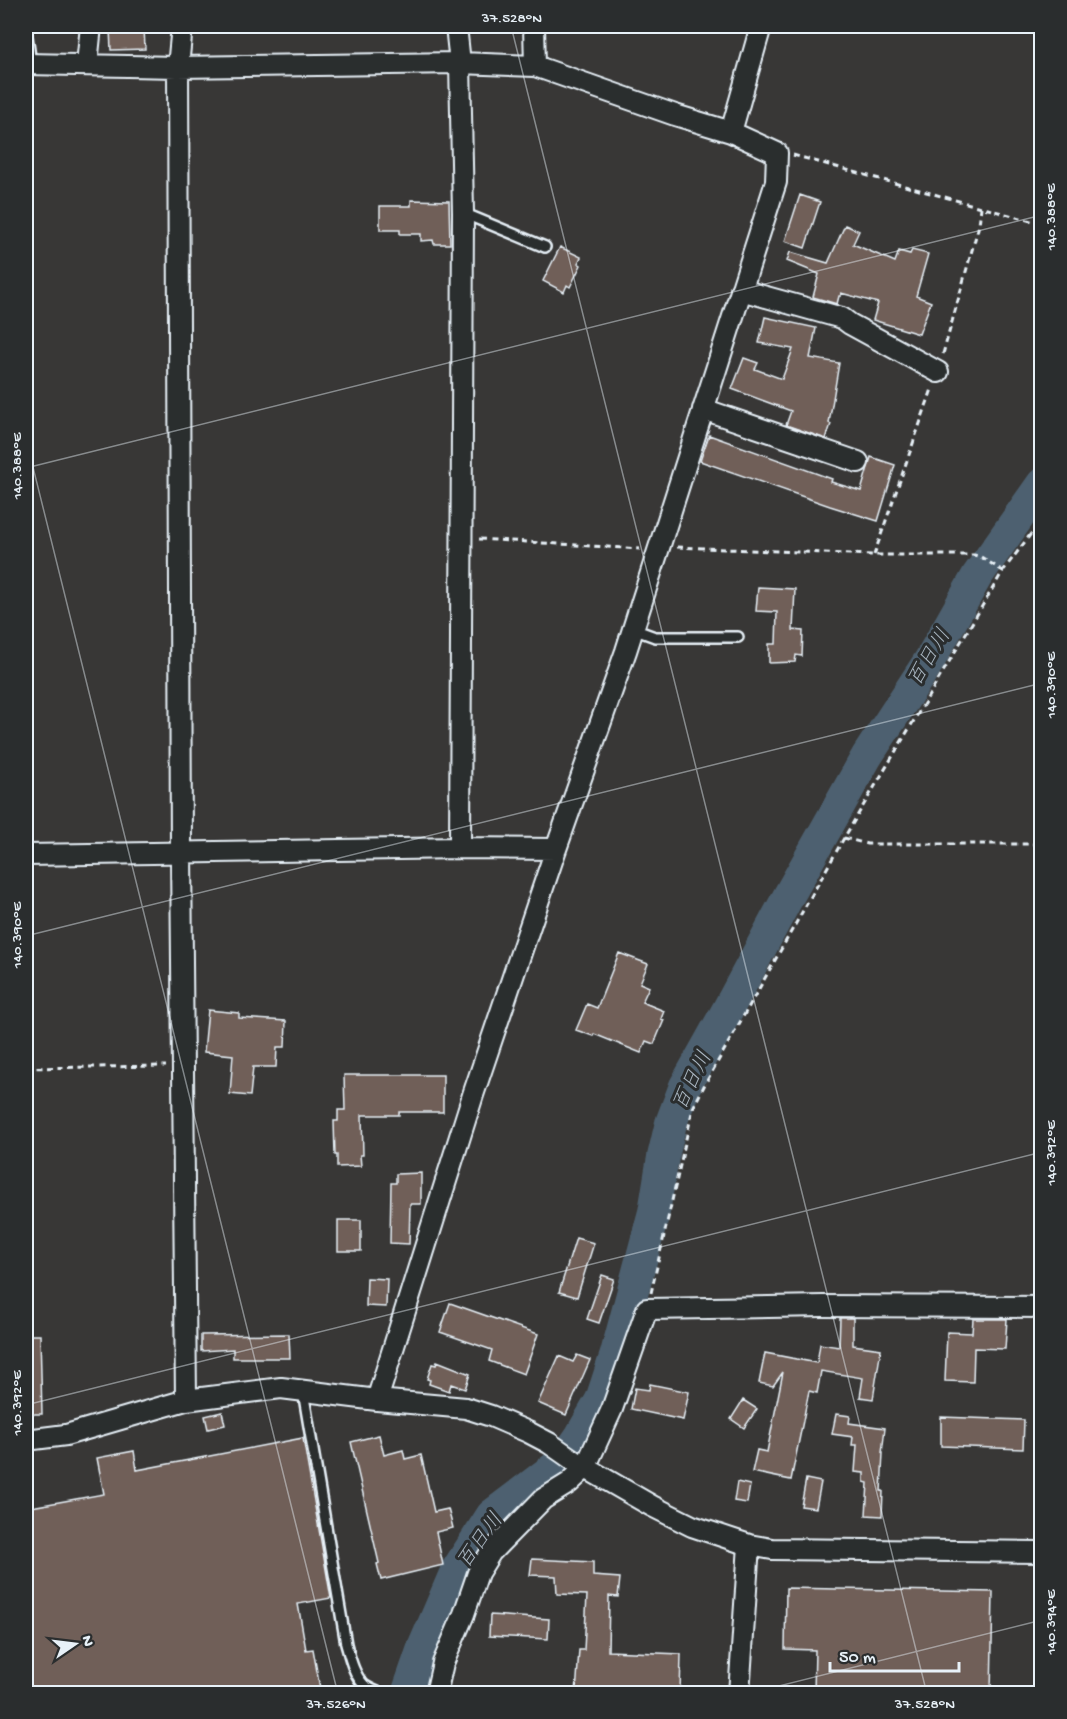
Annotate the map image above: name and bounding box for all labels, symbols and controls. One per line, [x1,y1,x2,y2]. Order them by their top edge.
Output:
text: 37.528°N [481,10,542,28]
text: 140.388°E [1043,183,1061,251]
text: 140.388°E [9,432,27,500]
water label: 百日川 [903,625,958,692]
text: 140.390°E [1043,651,1061,719]
text: 140.390°E [9,901,27,969]
water label: 百日川 [668,1047,719,1115]
text: 140.392°E [1043,1120,1061,1187]
text: 140.392°E [9,1370,27,1437]
water label: 百日川 [452,1509,510,1575]
text: 140.394°E [1043,1589,1061,1655]
north arrow [45,1614,105,1674]
text: N [76,1634,97,1649]
scale bar [830,1635,959,1673]
text: 50 m [839,1648,876,1669]
text: 37.526°N [305,1696,366,1714]
text: 37.528°N [894,1696,955,1714]

